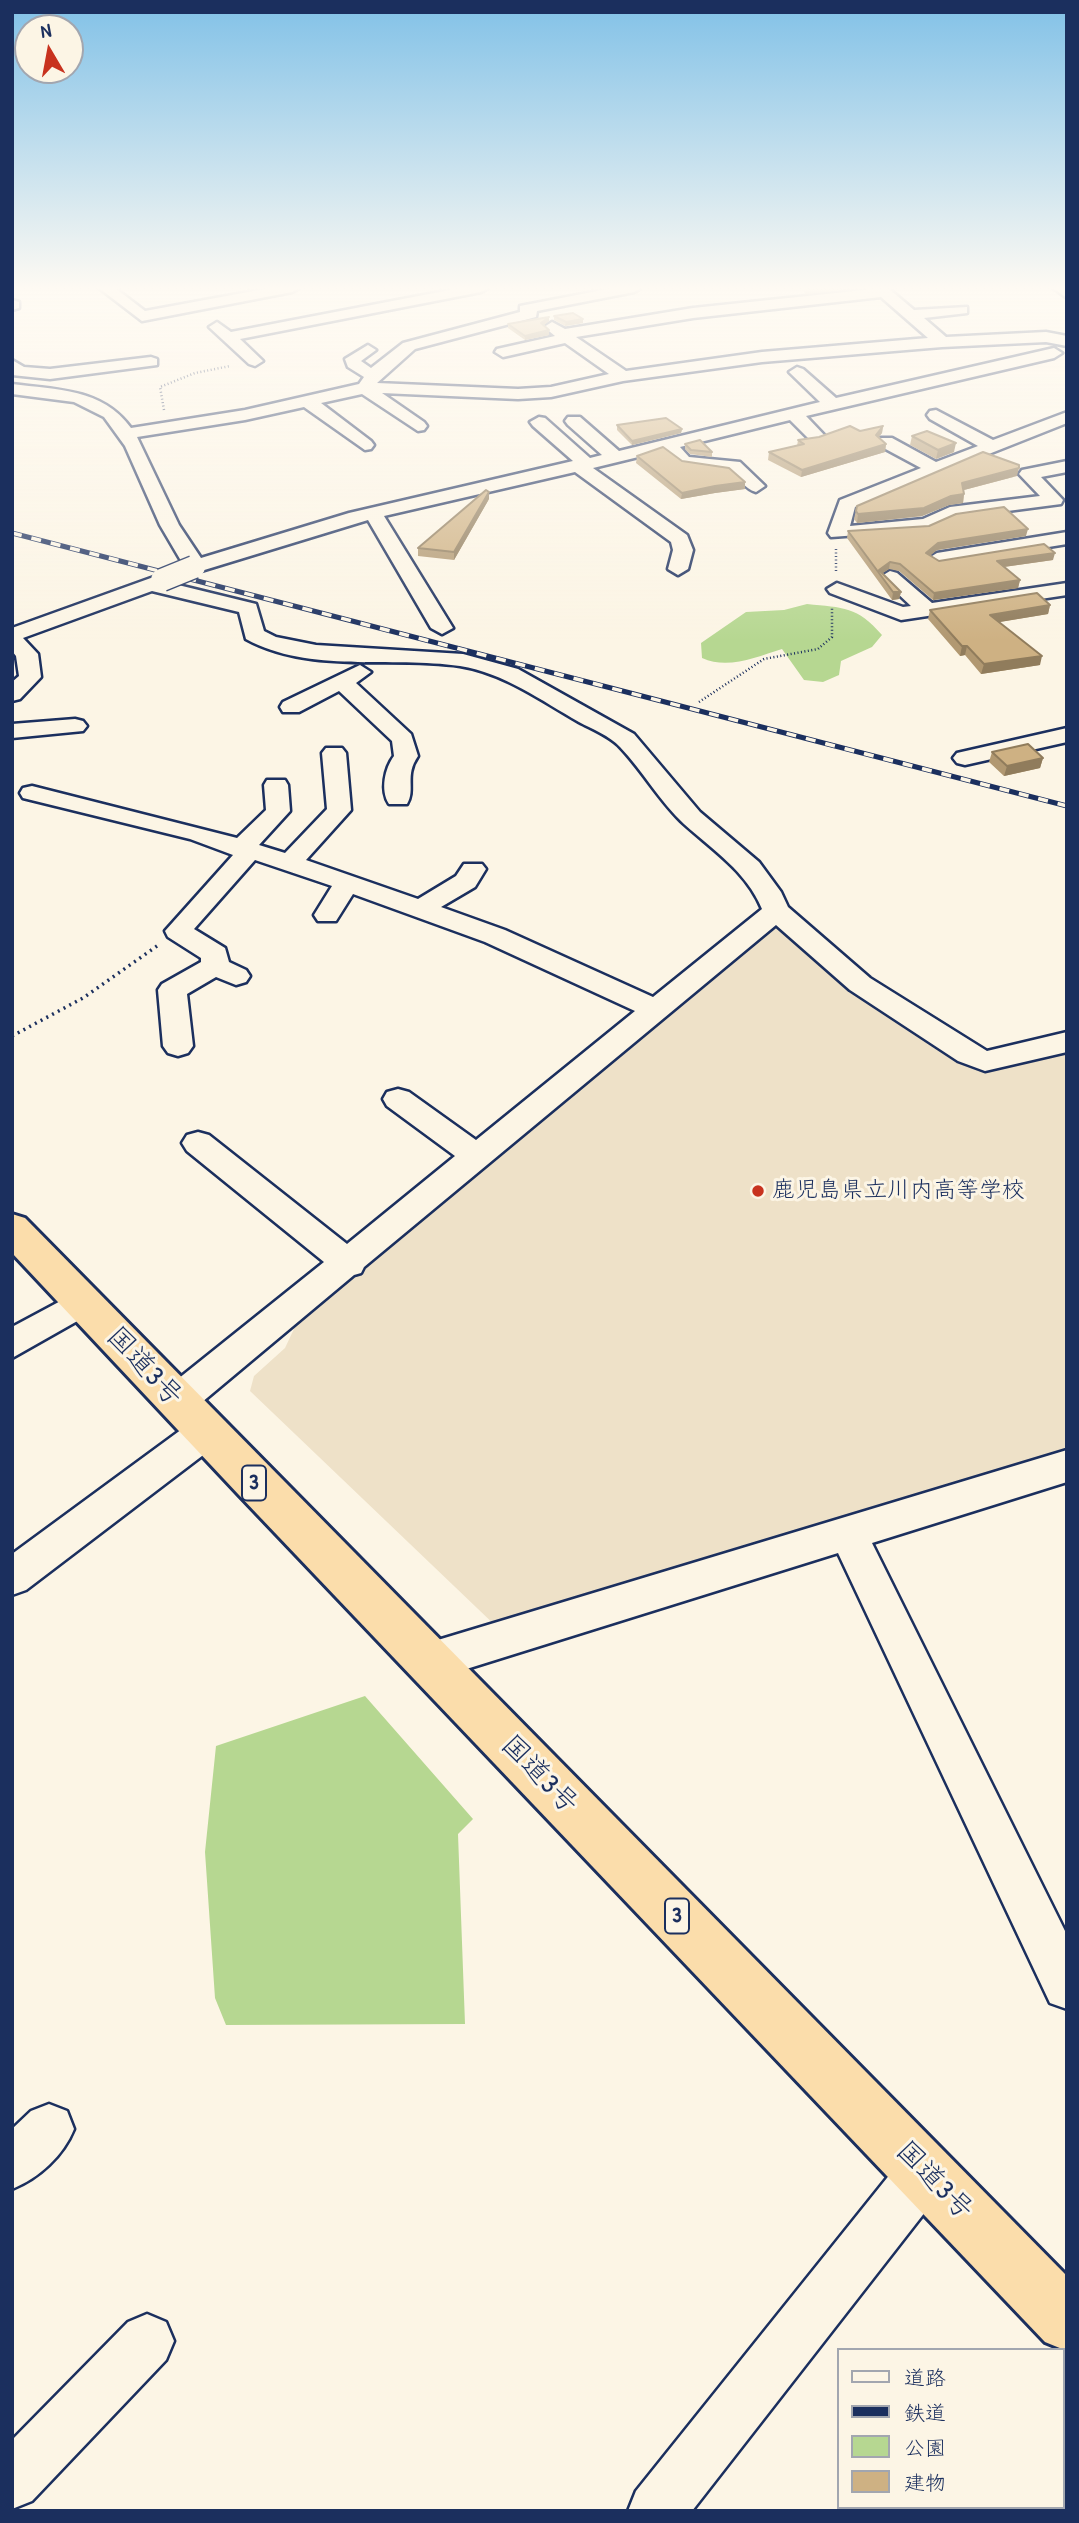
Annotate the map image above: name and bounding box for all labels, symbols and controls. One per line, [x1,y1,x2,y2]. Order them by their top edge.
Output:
north arrow [14,14,84,84]
text: N [38,17,53,44]
place label: 鹿児島県立川内高等学校 [772,1177,1025,1205]
marker: 鹿児島県立川内高等学校 [750,1183,766,1199]
street label: 国道3号 [99,1320,189,1414]
road number: 3 [242,1466,266,1500]
street label: 国道3号 [493,1729,585,1821]
road number: 3 [665,1898,689,1934]
street label: 国道3号 [888,2135,980,2227]
legend [838,2348,1065,2509]
text: 道路 [904,2363,946,2392]
text: 鉄道 [904,2398,946,2427]
text: 公園 [904,2433,946,2462]
text: 建物 [904,2468,946,2497]

